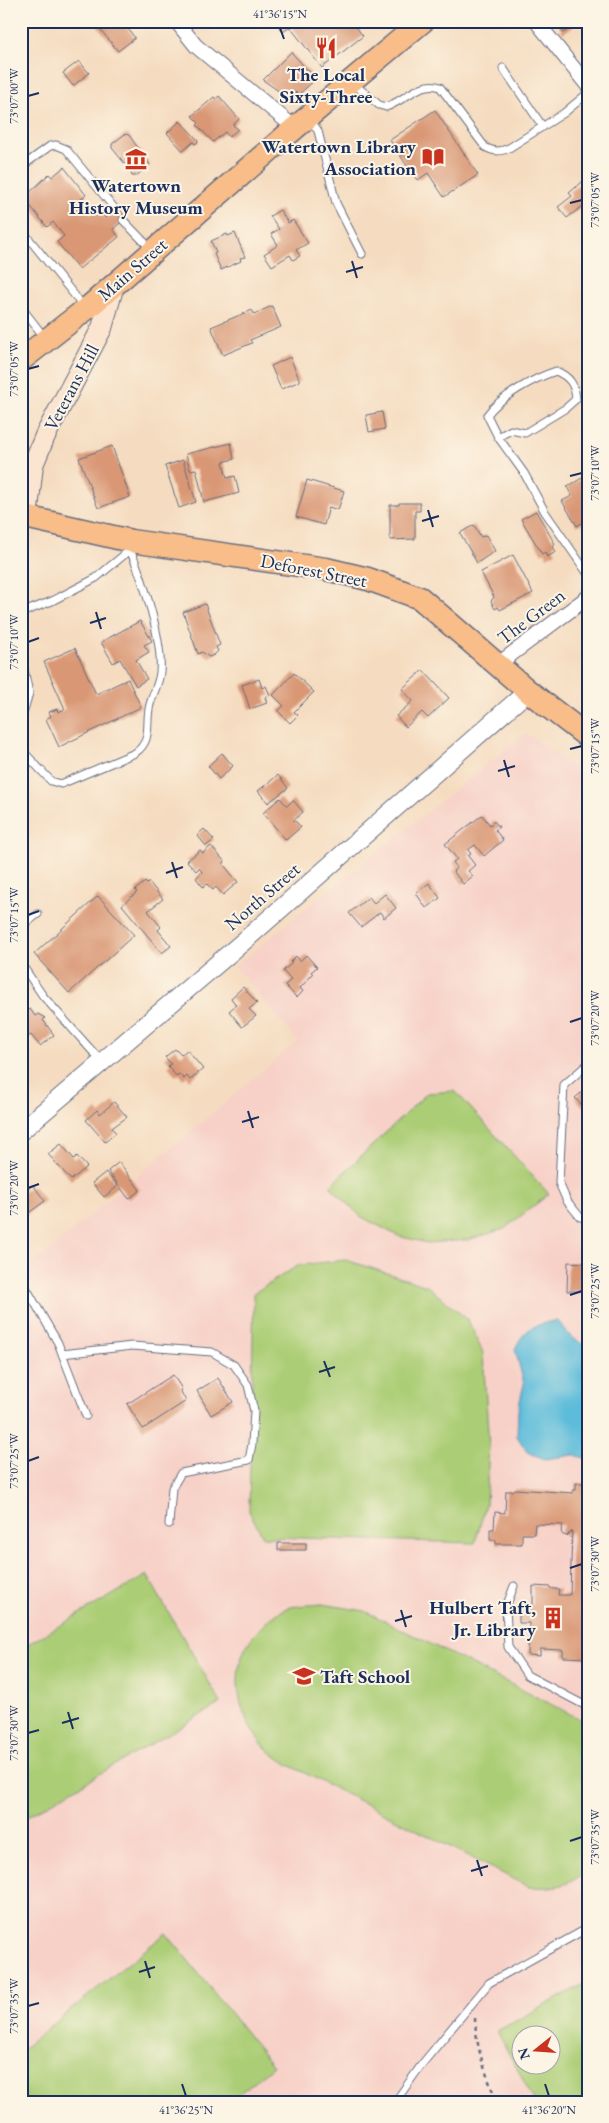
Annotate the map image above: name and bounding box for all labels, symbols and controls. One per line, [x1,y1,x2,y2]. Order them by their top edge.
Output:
text: 41°36'15"N [253,6,307,22]
restaurant icon: The Local Sixty-Three [313,35,339,61]
place label: The Local Sixty-Three [280,62,373,109]
text: 73°07'00"W [6,67,22,124]
place label: Watertown Library Association [261,134,417,181]
library icon: Watertown Library Association [420,144,446,170]
museum icon: Watertown History Museum [123,146,149,172]
text: 73°07'05"W [587,171,603,228]
place label: Watertown History Museum [69,173,204,220]
street label: Main Street [92,232,172,307]
street label: Veterans Hill [38,339,105,435]
text: 73°07'05"W [6,340,22,397]
text: 73°07'10"W [587,444,603,501]
street label: Deforest Street [258,548,369,593]
street label: The Green [492,583,570,650]
text: 73°07'10"W [6,613,22,670]
text: 73°07'15"W [587,717,603,774]
street label: North Street [219,857,305,936]
text: 73°07'15"W [6,886,22,943]
text: 73°07'20"W [587,989,603,1046]
text: 73°07'20"W [6,1159,22,1216]
text: 73°07'25"W [587,1262,603,1319]
text: 73°07'25"W [6,1432,22,1489]
text: 73°07'30"W [587,1535,603,1592]
place label: Hulbert Taft, Jr. Library [429,1595,537,1642]
building icon: Hulbert Taft, Jr. Library [540,1605,566,1631]
school or university icon: Taft School [291,1663,317,1689]
place label: Taft School [320,1664,411,1689]
text: 73°07'30"W [6,1704,22,1761]
text: 73°07'35"W [587,1808,603,1865]
text: 73°07'35"W [6,1977,22,2034]
north arrow [512,2026,562,2076]
text: N [513,2045,534,2062]
text: 41°36'25"N [159,2102,213,2118]
text: 41°36'20"N [522,2102,576,2118]

